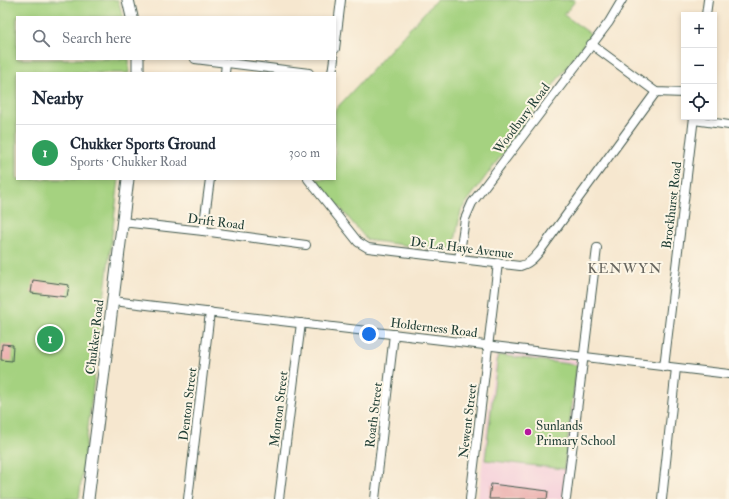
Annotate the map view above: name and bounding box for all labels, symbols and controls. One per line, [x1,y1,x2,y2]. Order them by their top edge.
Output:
map controls [681,12,717,120]
button: + [681,12,717,48]
search box [16,16,336,60]
icon: search [30,27,52,49]
text: Search here [62,29,131,48]
button: − [681,48,717,84]
street label: Woodbury Road [489,80,555,159]
button: locate [681,84,717,120]
text: Nearby [32,88,83,109]
text: Chukker Sports Ground [70,135,216,154]
text: 1 [43,145,47,161]
text: 300 m [289,145,320,161]
text: Sports · Chukker Road [70,154,187,170]
street label: Brockhurst Road [659,160,685,250]
street label: Drift Road [186,211,246,233]
street label: De La Haye Avenue [409,234,515,263]
district label: KENWYN [587,260,663,277]
street label: Chukker Road [82,298,108,375]
street label: Holderness Road [389,315,479,341]
pin: 1 [37,324,63,354]
your location [359,324,379,344]
street label: Denton Street [176,366,200,442]
street label: Monton Street [266,370,292,448]
street label: Roath Street [362,381,386,449]
street label: Newent Street [455,383,481,459]
place label: Sunlands Primary School [536,418,616,450]
marker: Sunlands Primary School [523,427,533,437]

